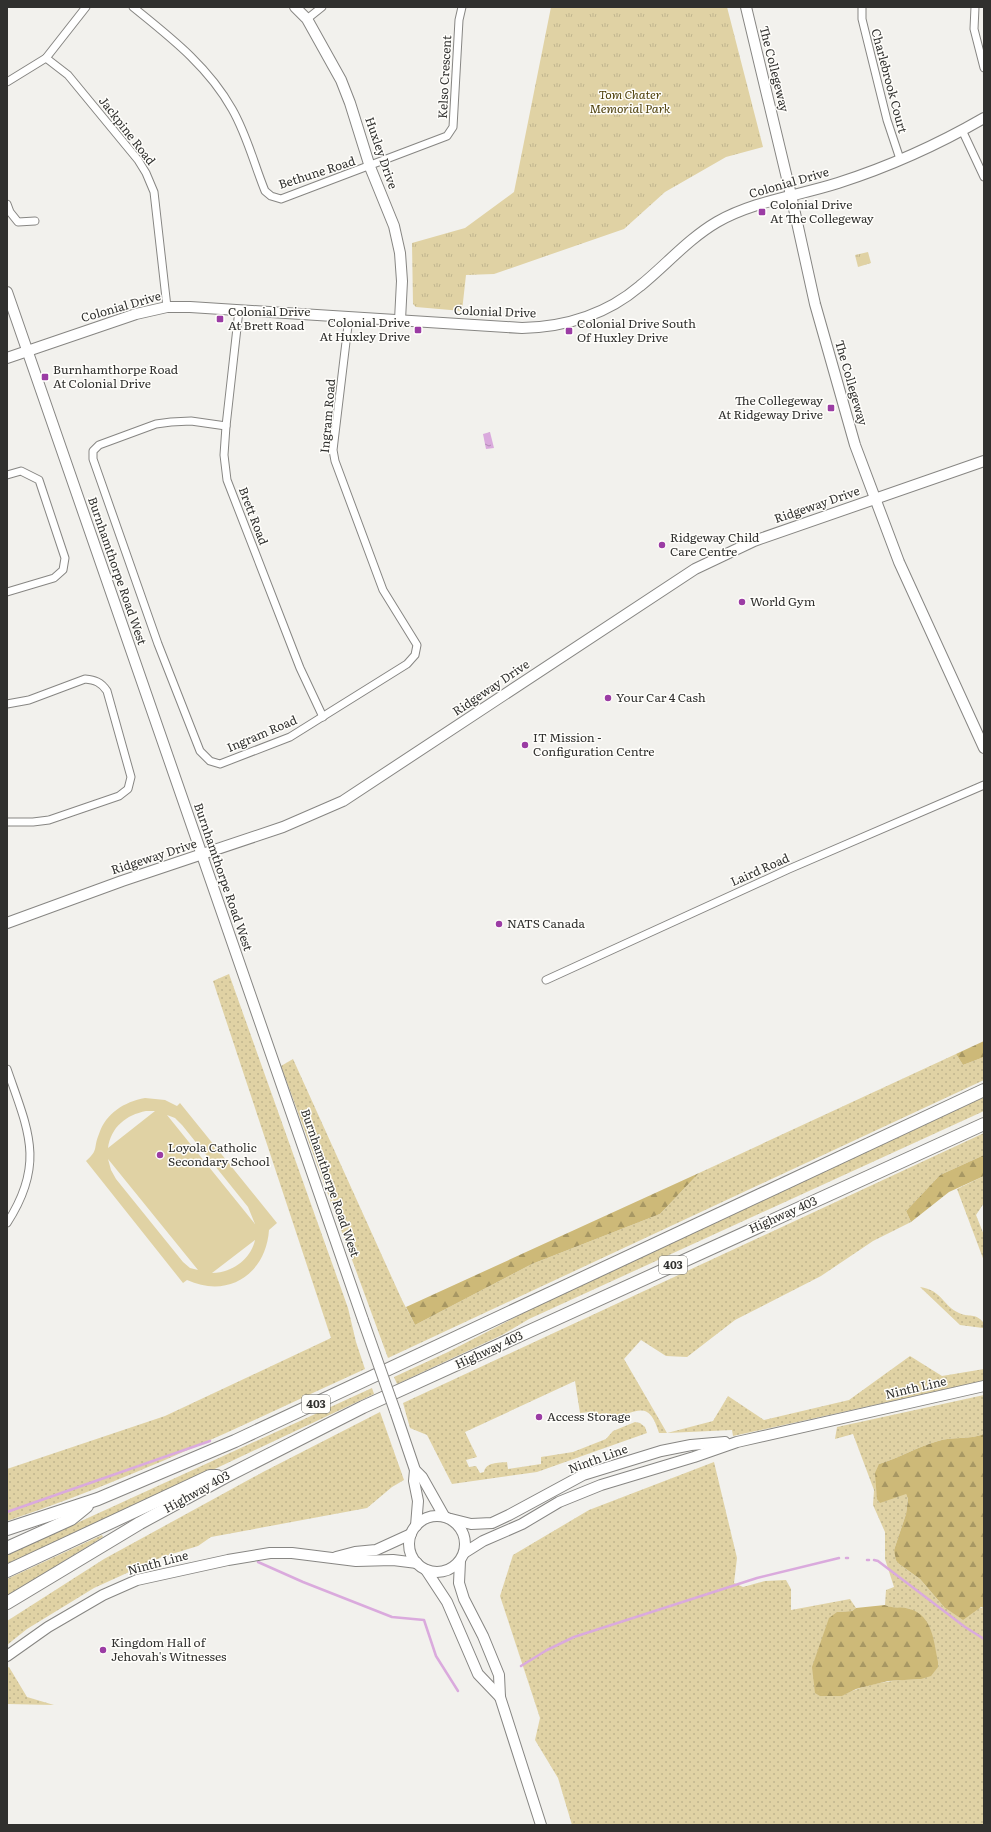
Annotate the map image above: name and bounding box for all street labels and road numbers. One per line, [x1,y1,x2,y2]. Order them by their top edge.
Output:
street label: The Collegeway [756,24,794,114]
street label: Charlebrook Court [867,26,913,135]
street label: Kelso Crescent [433,35,455,119]
street label: Jackpine Road [95,92,161,169]
street label: Huxley Drive [361,114,403,191]
street label: Bethune Road [276,151,358,193]
street label: Colonial Drive [747,162,831,202]
street label: Colonial Drive [79,286,163,326]
street label: Colonial Drive [454,301,537,321]
street label: The Collegeway [831,338,873,428]
street label: Ingram Road [315,377,339,454]
street label: Ridgeway Drive [771,481,862,527]
street label: Brett Road [235,484,273,548]
street label: Burnhamthorpe Road West [84,494,152,647]
street label: Ridgeway Drive [448,655,533,720]
street label: Ingram Road [224,710,300,756]
street label: Burnhamthorpe Road West [190,800,258,953]
street label: Ridgeway Drive [108,834,199,878]
street label: Laird Road [727,848,792,890]
street label: Burnhamthorpe Road West [297,1106,365,1259]
street label: Highway 403 [745,1191,820,1237]
road number: 403 [659,1256,687,1274]
street label: Highway 403 [452,1325,526,1373]
street label: Ninth Line [883,1371,948,1403]
road number: 403 [302,1395,330,1413]
street label: Ninth Line [565,1439,630,1477]
street label: Highway 403 [160,1465,233,1517]
street label: Ninth Line [125,1545,190,1579]

